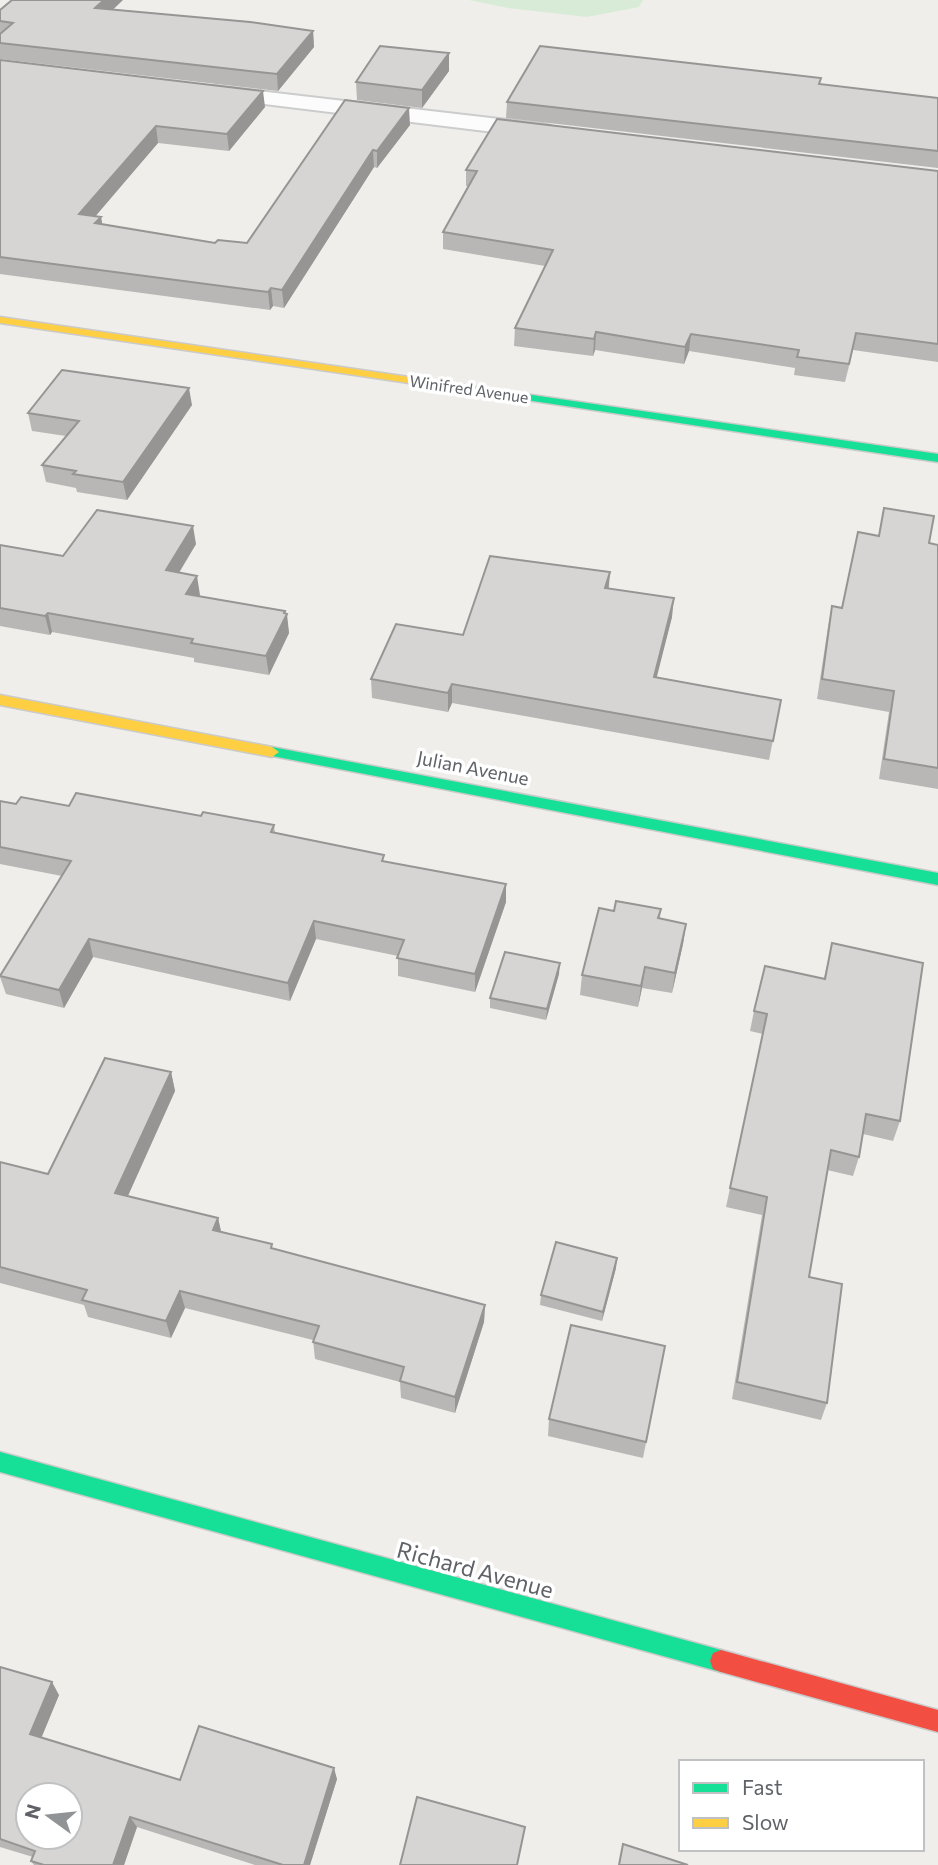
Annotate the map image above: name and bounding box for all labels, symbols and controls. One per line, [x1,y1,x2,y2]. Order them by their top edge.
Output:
street label: Winifred Avenue [408,371,530,406]
street label: Julian Avenue [415,745,531,790]
street label: Richard Avenue [394,1535,557,1603]
legend [679,1760,924,1851]
text: Fast [742,1774,783,1799]
north arrow [14,1781,84,1851]
text: N [19,1802,45,1821]
text: Slow [742,1809,789,1834]

